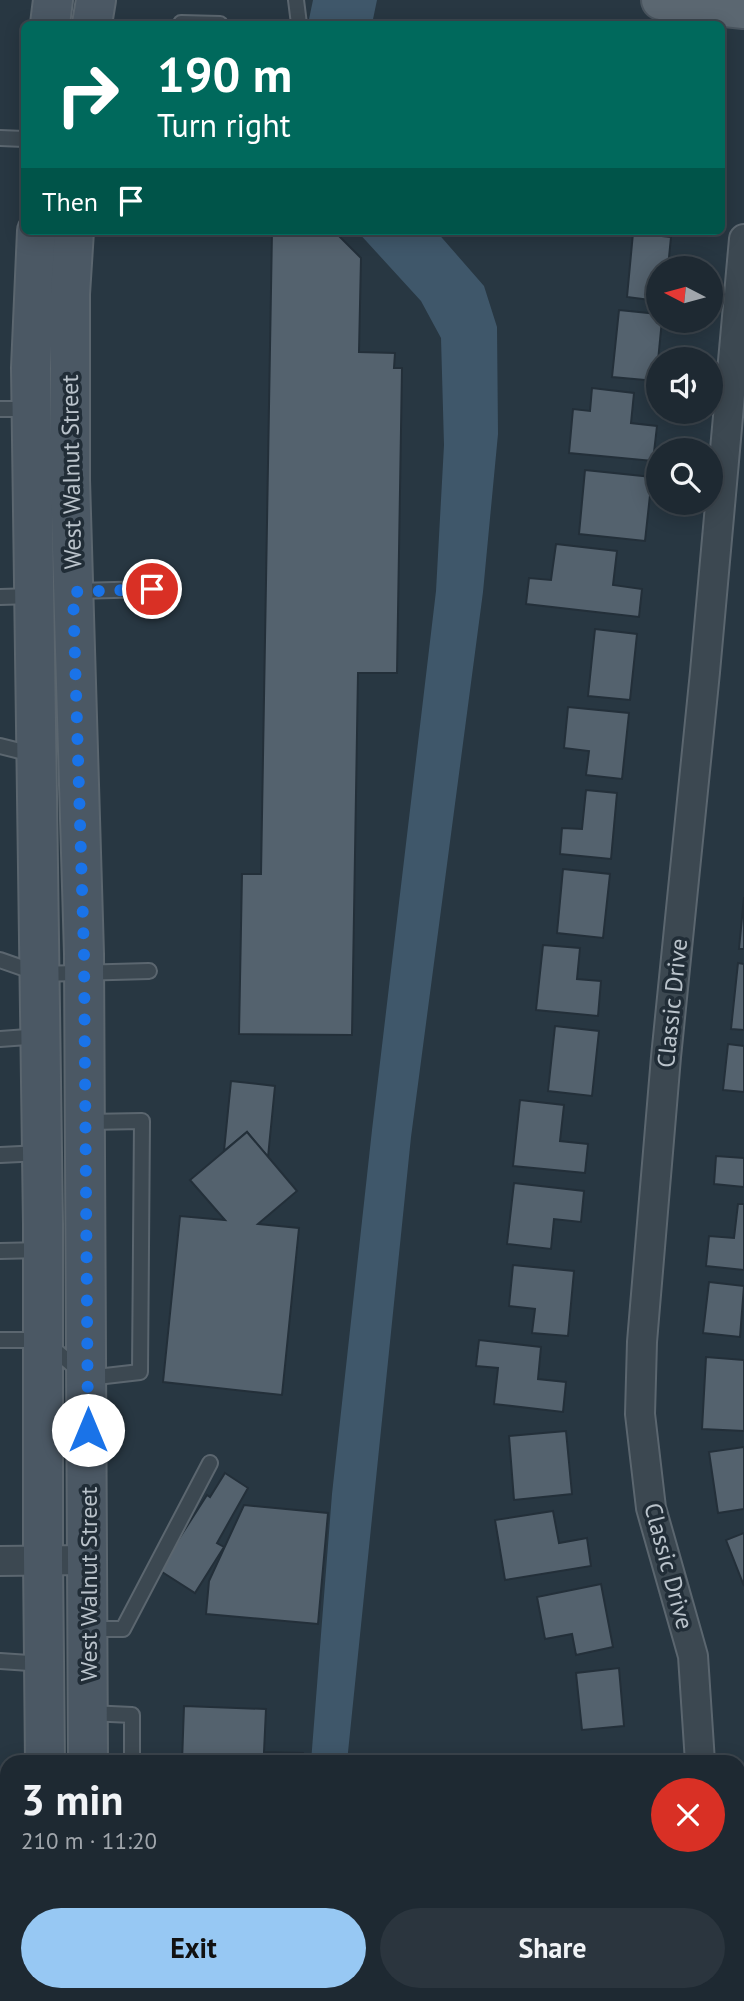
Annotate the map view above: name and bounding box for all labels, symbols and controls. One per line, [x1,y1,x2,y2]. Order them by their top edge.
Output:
text: 190 m [157,42,292,106]
icon: right [42,49,133,140]
text: Turn right [157,104,291,146]
icon: arrive [112,182,150,220]
text: Then [42,185,98,218]
north arrow [646,256,723,332]
map controls [646,256,723,515]
button: sound [646,347,723,424]
street label: West Walnut Street [54,374,88,570]
button: search [646,438,723,515]
pin [122,559,182,619]
icon: arrive [133,570,171,608]
street label: Classic Drive [650,937,694,1069]
position arrow [51,1393,125,1467]
street label: West Walnut Street [73,1487,104,1681]
street label: Classic Drive [637,1499,701,1633]
text: 3 min [21,1772,123,1827]
button: close [651,1778,725,1852]
text: 210 m · 11:20 [21,1826,157,1855]
button: Exit [21,1908,366,1988]
button: Share [380,1908,725,1988]

